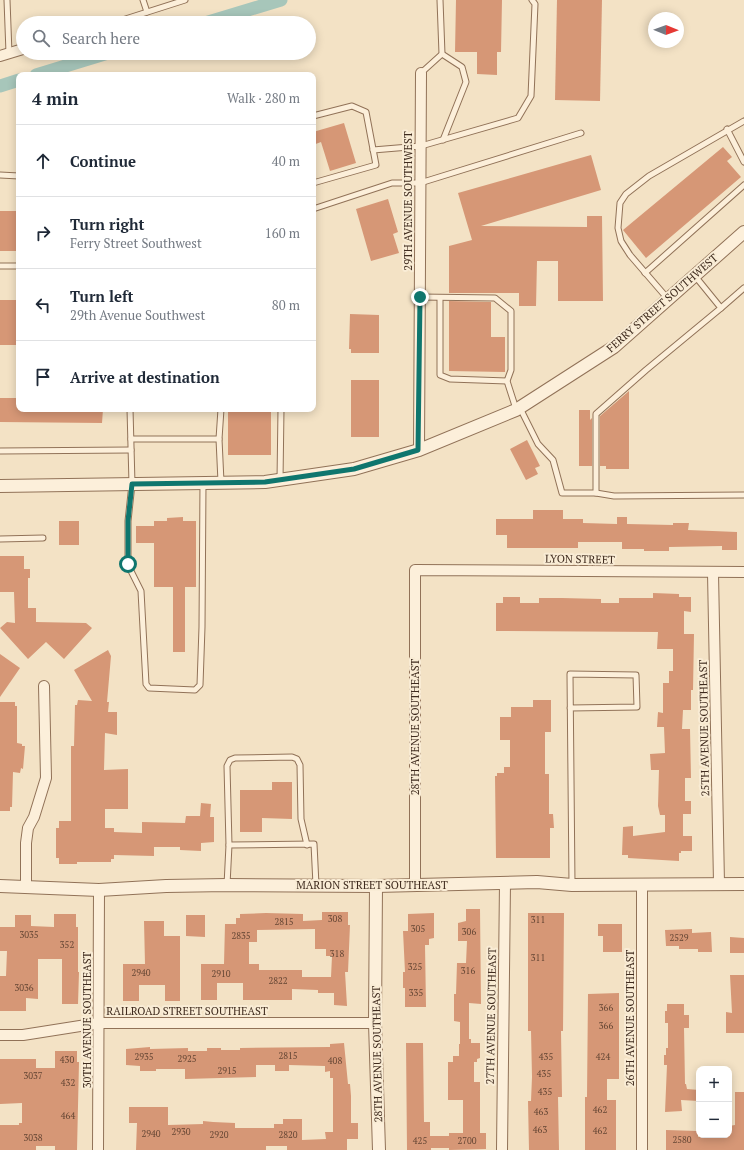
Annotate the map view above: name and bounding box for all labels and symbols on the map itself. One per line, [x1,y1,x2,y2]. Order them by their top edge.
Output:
north arrow [648,12,684,48]
street label: 29TH AVENUE SOUTHWEST [401,131,415,271]
street label: FERRY STREET SOUTHWEST [603,251,721,355]
route end [411,288,429,306]
street label: LYON STREET [545,551,615,567]
route start [119,555,137,573]
street label: 28TH AVENUE SOUTHEAST [408,658,422,795]
street label: 25TH AVENUE SOUTHEAST [696,659,712,796]
street label: MARION STREET SOUTHEAST [296,878,448,892]
house number: 308 [328,913,342,925]
house number: 311 [531,914,545,926]
house number: 2815 [274,916,294,928]
house number: 305 [411,923,425,935]
house number: 306 [462,926,476,938]
house number: 3035 [19,929,39,941]
house number: 2835 [231,930,251,942]
house number: 2529 [669,932,689,944]
house number: 352 [60,939,74,951]
street label: 27TH AVENUE SOUTHEAST [483,947,499,1084]
house number: 318 [330,948,344,960]
street label: 26TH AVENUE SOUTHEAST [623,949,637,1086]
street label: 30TH AVENUE SOUTHEAST [80,951,94,1088]
house number: 311 [531,952,545,964]
house number: 325 [408,961,422,973]
house number: 316 [461,965,475,977]
house number: 2940 [131,967,151,979]
house number: 2910 [211,968,231,980]
house number: 2822 [268,975,288,987]
house number: 3036 [14,982,34,994]
street label: 28TH AVENUE SOUTHEAST [369,985,385,1122]
house number: 335 [409,987,423,999]
house number: 366 [599,1002,613,1014]
street label: RAILROAD STREET SOUTHEAST [106,1004,268,1018]
house number: 366 [599,1020,613,1032]
house number: 2815 [278,1050,298,1062]
house number: 2935 [134,1051,154,1063]
house number: 435 [539,1051,553,1063]
house number: 424 [596,1051,610,1063]
house number: 2925 [177,1053,197,1065]
house number: 430 [60,1054,74,1066]
house number: 408 [328,1055,342,1067]
house number: 2915 [217,1065,237,1077]
house number: 435 [537,1068,551,1080]
house number: 3037 [23,1070,43,1082]
house number: 432 [61,1077,75,1089]
house number: 435 [538,1086,552,1098]
house number: 462 [593,1104,607,1116]
house number: 463 [534,1106,548,1118]
house number: 464 [61,1110,75,1122]
house number: 463 [533,1124,547,1136]
house number: 462 [593,1125,607,1137]
house number: 2930 [171,1126,191,1138]
house number: 2940 [141,1128,161,1140]
house number: 2920 [209,1129,229,1141]
house number: 2820 [278,1129,298,1141]
house number: 3038 [23,1132,43,1144]
house number: 2580 [672,1134,692,1146]
house number: 425 [413,1135,427,1147]
house number: 2700 [457,1135,477,1147]

